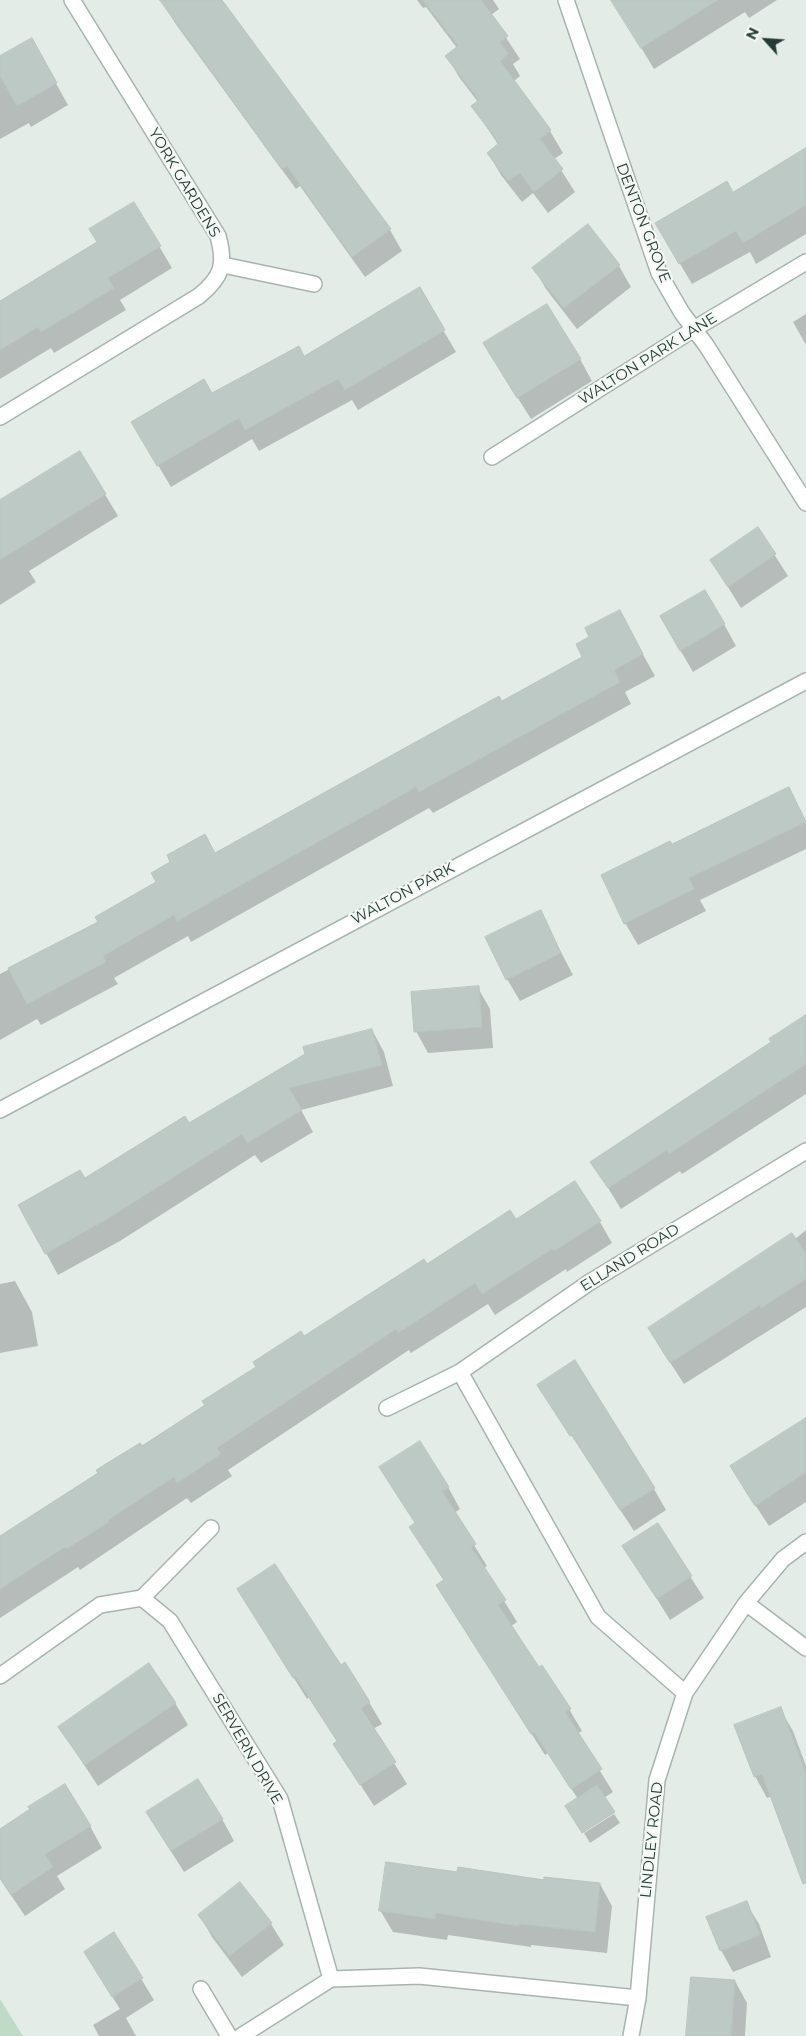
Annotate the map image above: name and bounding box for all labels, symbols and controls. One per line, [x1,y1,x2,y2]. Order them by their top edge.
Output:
north arrow [741,15,791,65]
text: N [742,24,763,42]
street label: YORK GARDENS [144,125,224,241]
street label: DENTON GROVE [612,161,674,285]
street label: WALTON PARK LANE [575,309,721,409]
street label: WALTON PARK [348,859,458,929]
street label: ELLAND ROAD [577,1220,683,1296]
street label: SERVERN DRIVE [208,1690,286,1808]
street label: LINDLEY ROAD [637,1781,667,1899]

